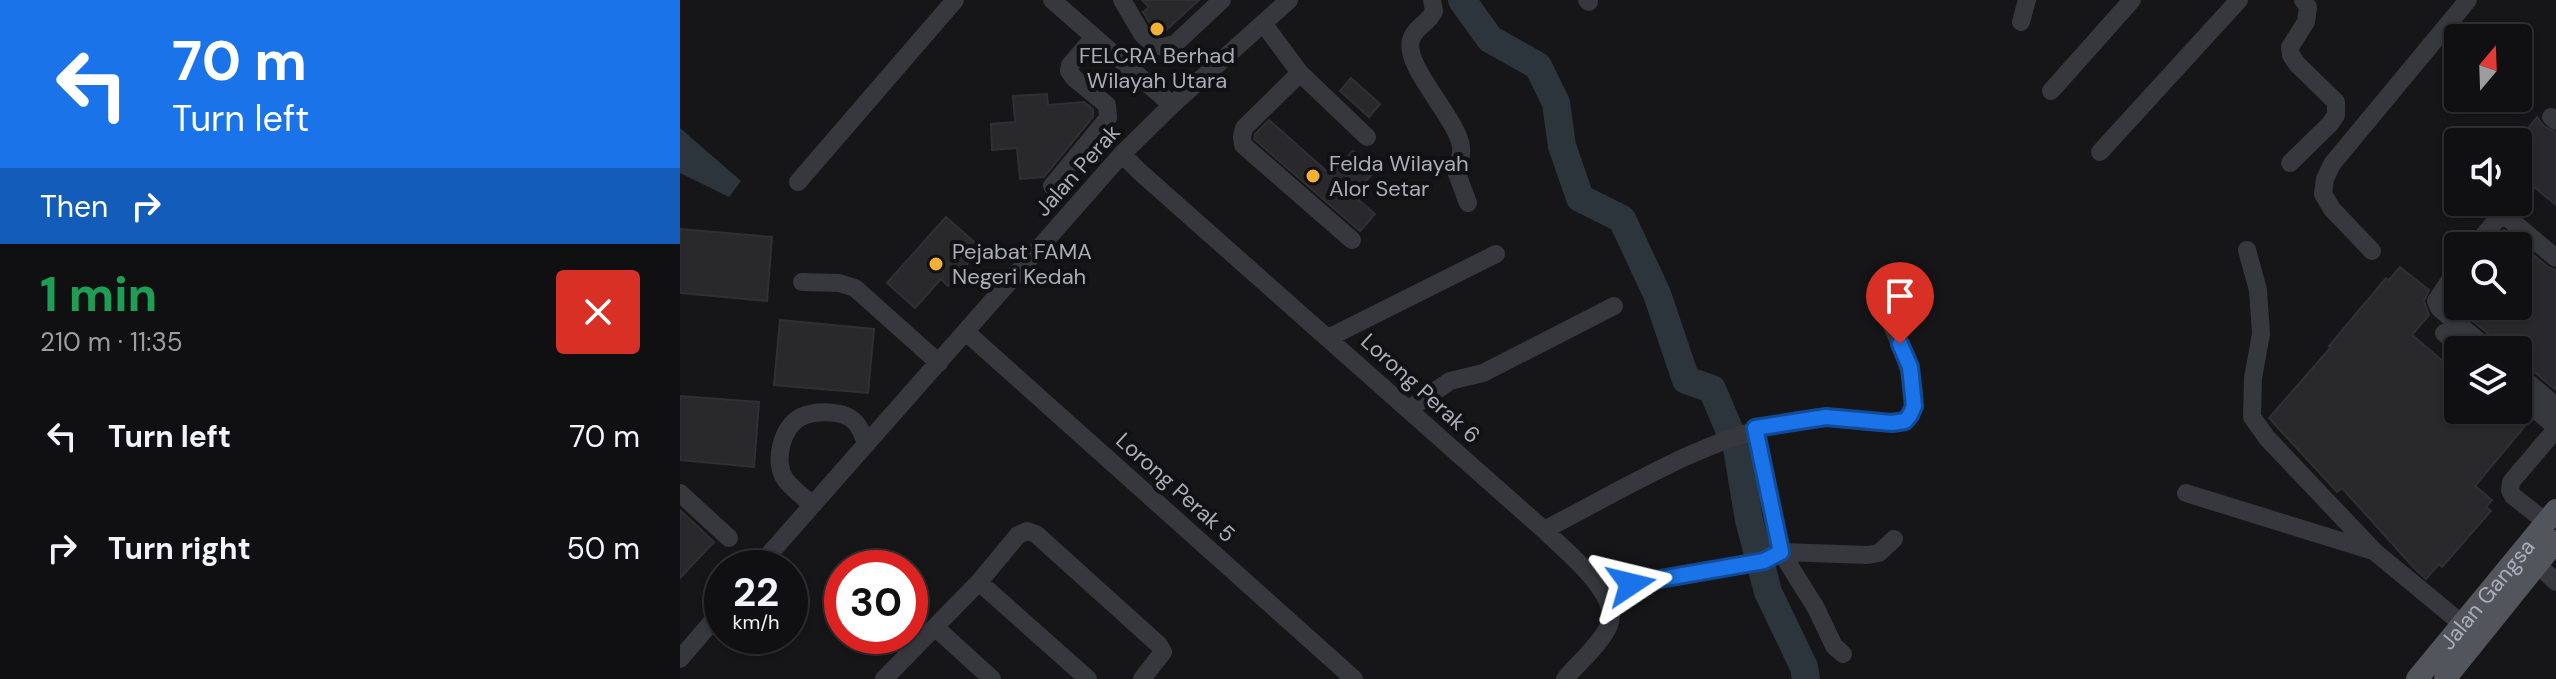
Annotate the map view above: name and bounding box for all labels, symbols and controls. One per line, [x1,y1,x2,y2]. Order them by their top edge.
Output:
marker: FELCRA Berhad Wilayah Utara [1148,20,1166,38]
text: 70 m [172,24,307,97]
north arrow [2444,24,2532,112]
map controls [2444,24,2532,424]
icon: left [40,32,144,136]
place label: FELCRA Berhad Wilayah Utara [1079,41,1235,95]
text: Turn left [172,95,309,142]
street label: Jalan Perak [1028,118,1126,222]
button: sound [2444,128,2532,216]
place label: Felda Wilayah Alor Setar [1329,149,1469,203]
marker: Felda Wilayah Alor Setar [1304,167,1322,185]
icon: right [124,184,168,228]
text: Then [40,187,108,226]
button: search [2444,232,2532,320]
place label: Pejabat FAMA Negeri Kedah [952,237,1092,291]
marker: Pejabat FAMA Negeri Kedah [927,255,945,273]
pin [1866,262,1934,344]
text: 1 min [40,263,157,326]
button: close [556,270,640,354]
icon: arrive [1878,274,1922,318]
text: 210 m · 11:35 [40,325,183,359]
street label: Lorong Perak 6 [1355,327,1487,450]
button: layers [2444,336,2532,424]
icon: left [40,414,84,458]
text: Turn left [108,417,231,456]
text: 70 m [569,417,640,456]
street label: Lorong Perak 5 [1110,426,1241,549]
icon: right [40,526,84,570]
text: Turn right [108,529,251,568]
text: 50 m [566,529,640,568]
street label: Jalan Gangsa [2433,533,2541,656]
position arrow [1589,542,1673,626]
speed limit sign: 30 [824,550,928,654]
text: 22 [733,566,779,618]
text: km/h [732,609,780,635]

